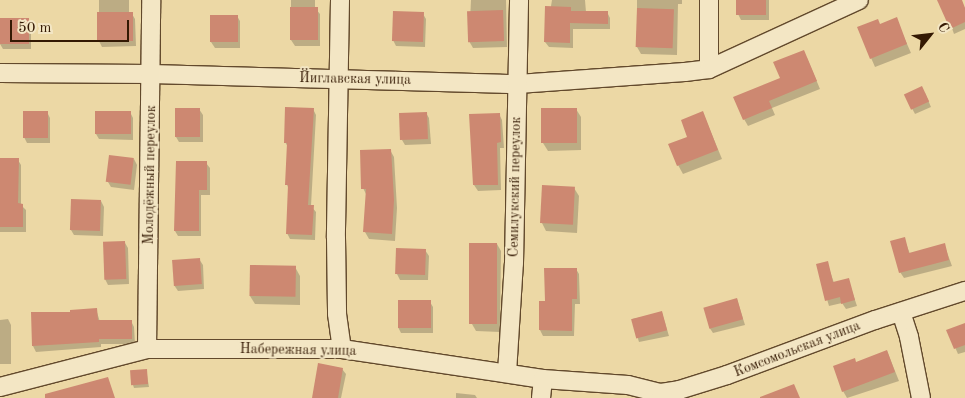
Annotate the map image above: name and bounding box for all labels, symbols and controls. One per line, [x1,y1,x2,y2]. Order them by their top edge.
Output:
scale bar [12,10,131,42]
north arrow [905,10,955,60]
text: С [935,20,951,35]
text: 50 m [18,21,52,36]
street label: Йиглавская улица [299,70,411,88]
street label: Молодёжный переулок [140,105,160,245]
street label: Семилукский переулок [505,117,525,257]
street label: Комсомольская улица [731,317,863,381]
street label: Набережная улица [240,341,356,359]

